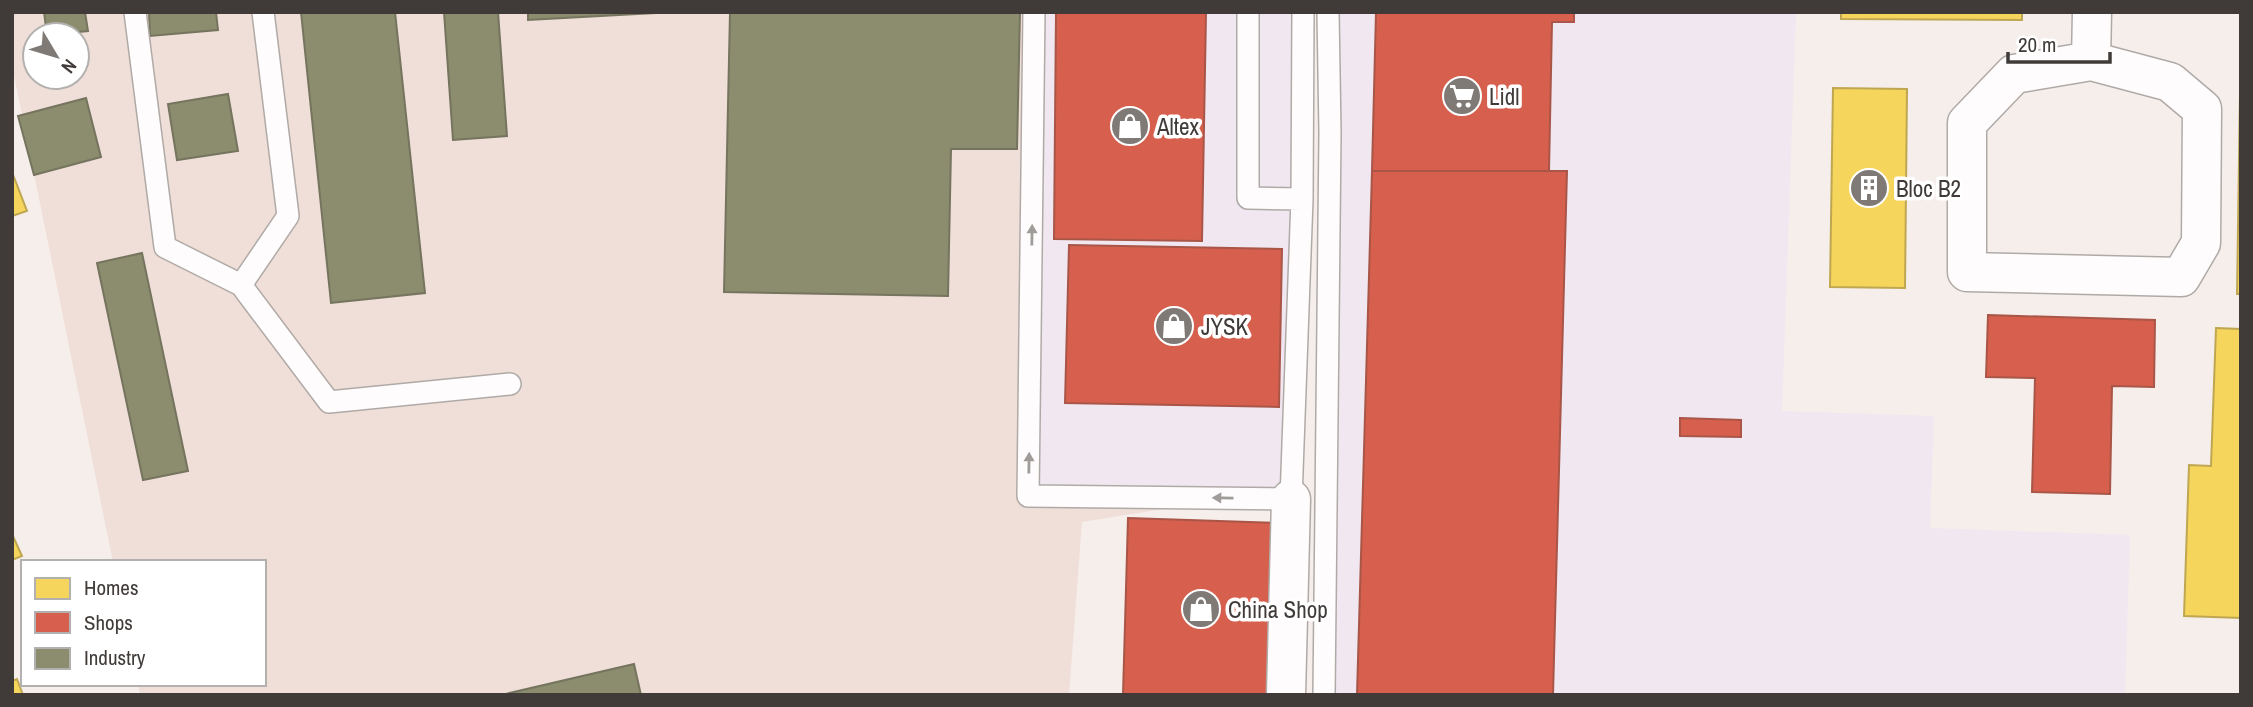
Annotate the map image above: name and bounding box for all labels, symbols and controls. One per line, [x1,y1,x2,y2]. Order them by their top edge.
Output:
north arrow [21,21,91,91]
scale bar [2008,21,2110,65]
text: 20 m [2018,30,2056,59]
text: N [56,54,83,79]
supermarket icon: Lidl [1441,75,1483,117]
place label: Lidl [1489,81,1519,112]
shop icon: Altex [1109,105,1151,147]
place label: Altex [1156,111,1199,142]
building icon: Bloc B2 [1848,167,1890,209]
place label: Bloc B2 [1896,173,1961,204]
one-way arrow [1026,224,1037,246]
shop icon: JYSK [1153,305,1195,347]
place label: JYSK [1201,311,1249,342]
one-way arrow [1023,452,1035,474]
one-way arrow [1211,493,1233,504]
legend [21,560,266,686]
text: Homes [84,573,139,602]
shop icon: China Shop [1180,588,1222,630]
place label: China Shop [1228,594,1328,625]
text: Shops [84,608,133,637]
text: Industry [84,643,146,672]

